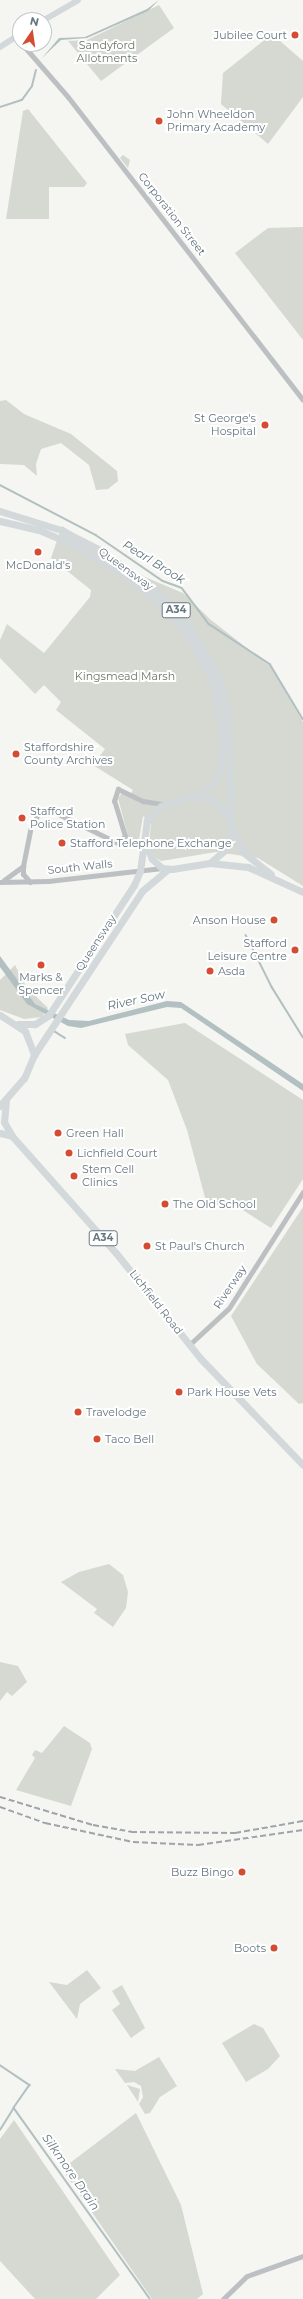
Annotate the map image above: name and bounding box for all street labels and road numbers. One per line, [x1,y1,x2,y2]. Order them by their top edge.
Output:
street label: Corporation Street [136,170,208,258]
street label: Queensway [96,545,156,593]
road number: A34 [161,602,191,618]
street label: South Walls [47,857,113,877]
street label: Queensway [73,912,119,974]
road number: A34 [88,1230,118,1246]
street label: Riverway [211,1263,249,1311]
street label: Lichfield Road [127,1267,185,1337]

